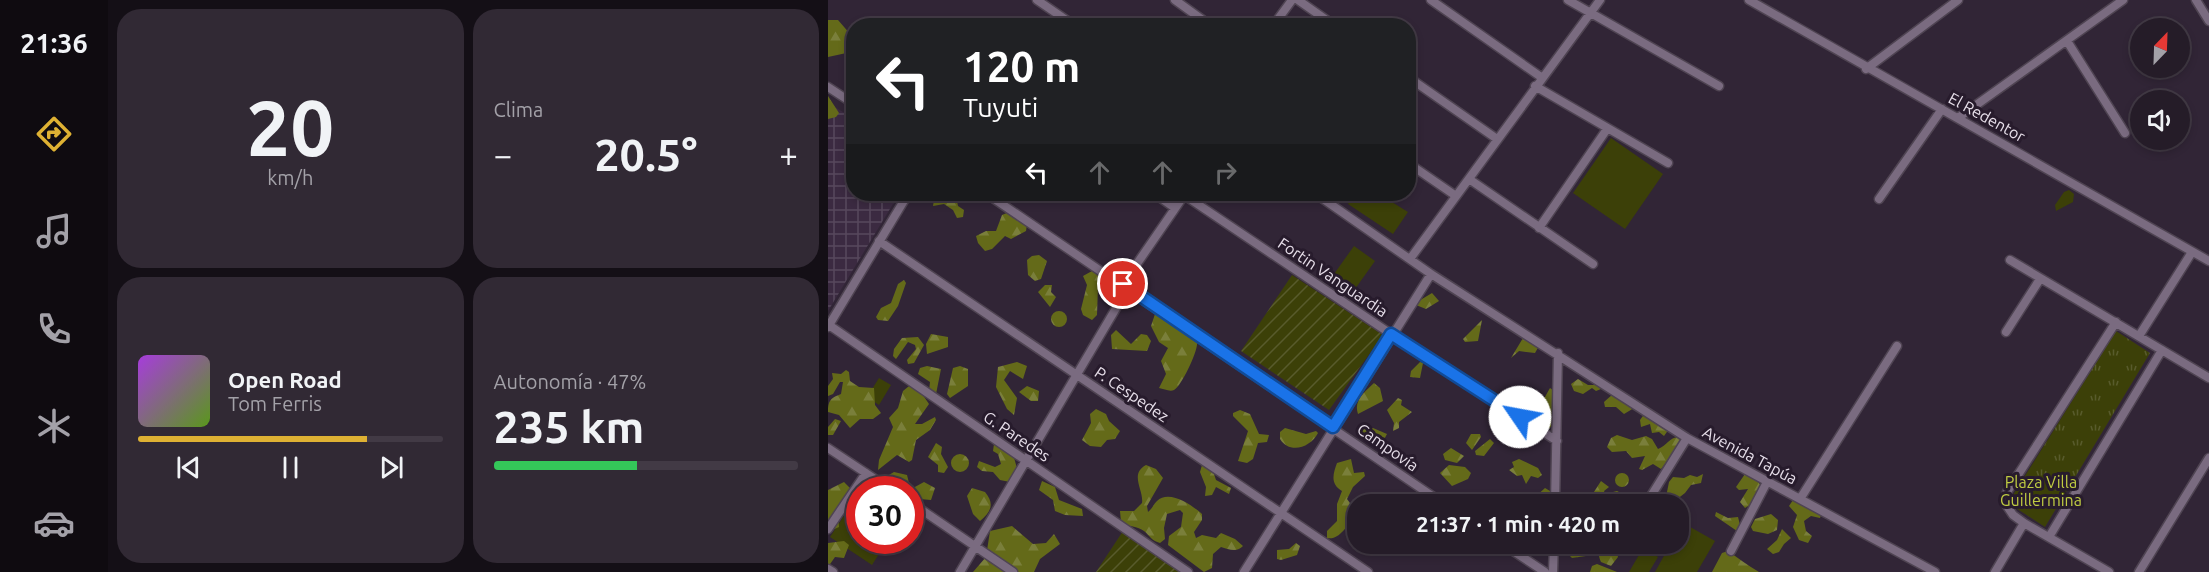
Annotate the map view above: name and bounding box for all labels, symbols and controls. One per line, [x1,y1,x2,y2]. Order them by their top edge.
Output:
north arrow [2130,18,2190,78]
map controls [2130,18,2190,150]
text: 21:36 [20,28,88,58]
icon: left [864,42,942,120]
text: 120 m [963,43,1080,90]
text: 20 [246,83,334,171]
street label: El Redentor [1946,89,2028,145]
button: sound [2130,90,2190,150]
text: Tuyuti [963,92,1038,122]
text: Clima [494,98,543,121]
icon: directions [33,113,75,155]
text: 20.5° [594,129,697,180]
text: − [494,136,512,173]
text: + [779,136,798,173]
icon: left [1020,156,1053,189]
icon: ahead [1083,156,1116,189]
icon: ahead [1146,156,1179,189]
icon: right [1209,156,1242,189]
text: km/h [267,166,313,189]
icon: music [33,210,75,252]
street label: Fortin Vanguardia [1275,234,1391,320]
pin [1097,258,1148,309]
icon: arrive [1106,267,1139,300]
icon: phone [33,308,75,350]
street label: P. Cespedez [1092,363,1172,425]
text: Open Road [228,367,342,392]
text: Autonomía · 47% [494,370,646,393]
position arrow [1488,385,1552,449]
text: Tom Ferris [228,392,322,415]
text: 235 km [494,401,644,452]
icon: climate [33,405,75,447]
street label: G. Paredes [980,407,1054,465]
street label: Campovía [1354,419,1422,475]
street label: Avenida Tapúa [1700,423,1800,487]
icon: previous [172,451,205,484]
icon: pause [274,451,307,484]
icon: next [375,451,408,484]
park label: Plaza Villa Guillermina [2000,473,2082,509]
speed limit sign: 30 [846,476,924,554]
icon: car [33,502,75,544]
text: 21:37 · 1 min · 420 m [1416,511,1620,536]

